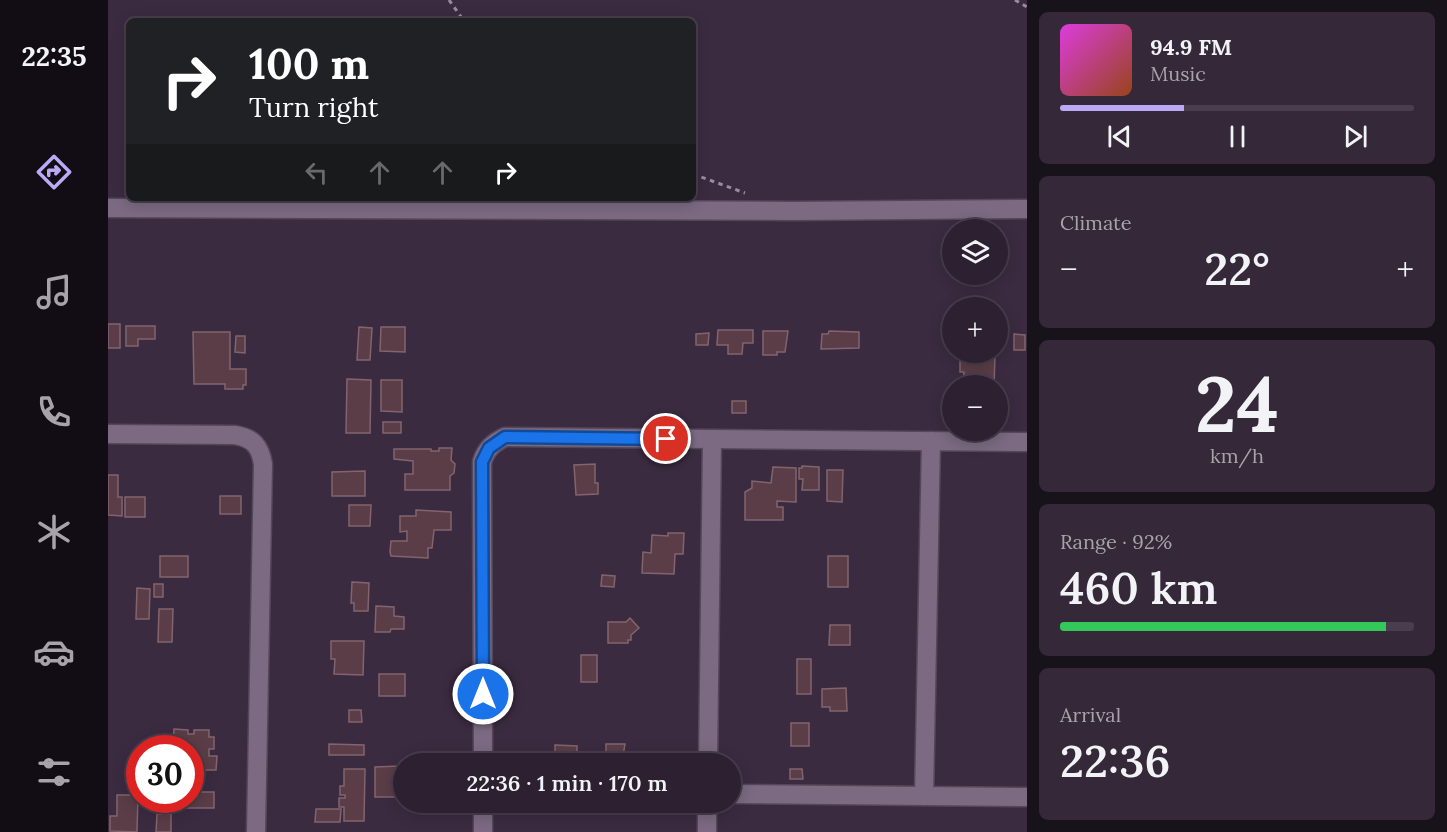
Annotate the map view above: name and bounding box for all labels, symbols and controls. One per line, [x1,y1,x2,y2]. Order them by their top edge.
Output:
text: 94.9 FM [1150,33,1232,61]
text: 100 m [249,37,369,91]
text: 22:35 [21,39,87,73]
icon: right [150,42,228,120]
text: Music [1150,61,1206,86]
text: Turn right [249,90,378,124]
icon: previous [1103,120,1136,153]
icon: pause [1221,120,1254,153]
icon: next [1339,120,1372,153]
icon: directions [33,151,75,193]
icon: left [300,156,333,189]
icon: ahead [363,156,396,189]
icon: ahead [426,156,459,189]
icon: right [489,156,522,189]
text: Climate [1060,210,1132,235]
map controls [942,219,1008,441]
button: layers [942,219,1008,285]
text: 22° [1204,240,1270,297]
text: − [1060,248,1078,290]
text: + [1397,248,1414,290]
icon: music [33,271,75,313]
button: + [942,297,1008,363]
text: 24 [1195,354,1279,453]
button: − [942,375,1008,441]
icon: phone [33,391,75,433]
pin [640,413,691,464]
icon: arrive [649,422,682,455]
text: km/h [1210,443,1264,468]
icon: climate [33,511,75,553]
text: Range · 92% [1060,529,1172,554]
text: 460 km [1060,559,1218,616]
icon: car [33,631,75,673]
position arrow [451,662,515,726]
text: Arrival [1060,702,1121,727]
text: 22:36 [1060,732,1170,789]
speed limit sign: 30 [126,735,204,813]
icon: filters [33,751,75,793]
text: 22:36 · 1 min · 170 m [466,769,668,797]

